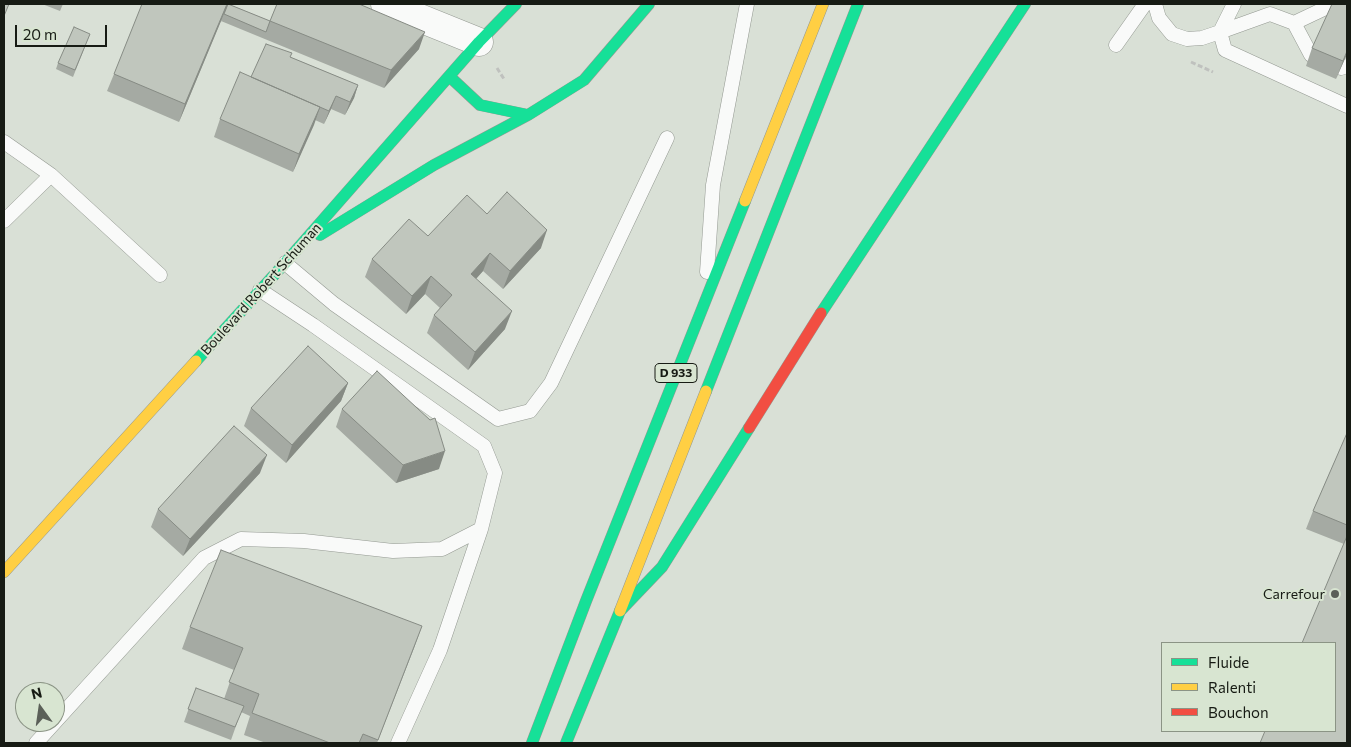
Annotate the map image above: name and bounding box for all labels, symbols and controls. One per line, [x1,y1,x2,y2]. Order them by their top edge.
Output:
scale bar [18,15,110,47]
text: 20 m [23,25,57,43]
street label: Boulevard Robert Schuman [197,219,325,359]
road number: D 933 [655,363,697,382]
place label: Carrefour [1263,586,1325,602]
marker: Carrefour [1329,588,1341,600]
legend [1161,642,1336,732]
text: Fluide [1208,653,1249,671]
text: Ralenti [1208,678,1256,696]
north arrow [15,682,65,732]
text: N [29,683,44,702]
text: Bouchon [1208,703,1269,721]

